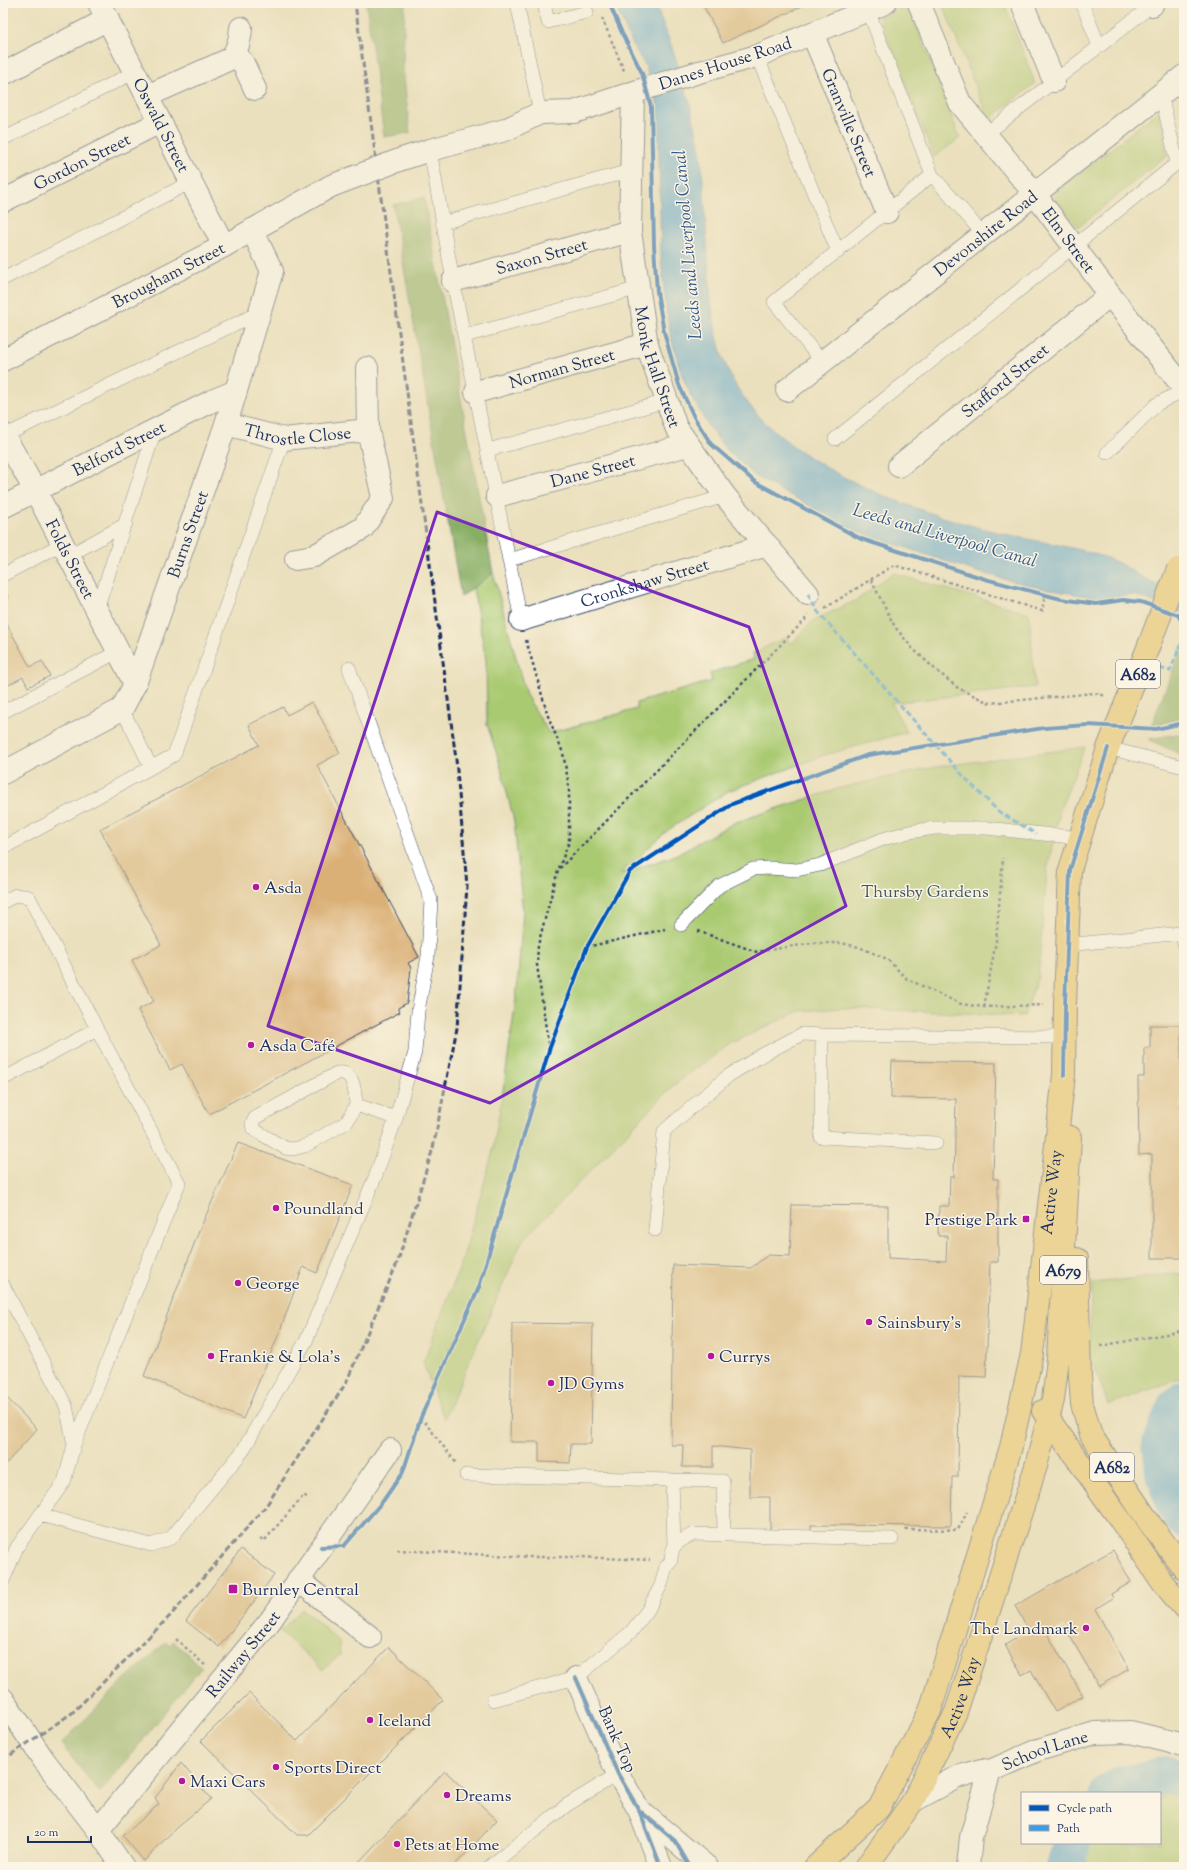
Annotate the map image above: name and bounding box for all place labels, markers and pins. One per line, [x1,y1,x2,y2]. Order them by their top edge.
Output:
place label: Asda [264,877,302,901]
marker: Asda [251,882,261,892]
place label: Asda Café [259,1035,335,1059]
marker: Asda Café [246,1040,256,1050]
place label: Poundland [284,1198,364,1222]
marker: Poundland [271,1203,281,1213]
place label: Prestige Park [925,1209,1018,1233]
marker: Prestige Park [1021,1214,1031,1224]
place label: George [246,1273,300,1297]
marker: George [233,1278,243,1288]
place label: Sainsbury's [877,1312,961,1336]
marker: Sainsbury's [864,1317,874,1327]
place label: Frankie & Lola's [219,1346,340,1370]
place label: Currys [719,1346,770,1370]
marker: Frankie & Lola's [206,1351,216,1361]
marker: Currys [706,1351,716,1361]
place label: JD Gyms [558,1373,624,1397]
marker: JD Gyms [546,1378,556,1388]
place label: Burnley Central [242,1579,359,1603]
marker: Burnley Central [227,1583,239,1595]
place label: The Landmark [970,1618,1078,1642]
marker: The Landmark [1081,1623,1091,1633]
place label: Iceland [378,1710,432,1734]
marker: Iceland [365,1715,375,1725]
place label: Sports Direct [284,1757,381,1781]
marker: Sports Direct [271,1762,281,1772]
place label: Maxi Cars [190,1771,266,1795]
marker: Maxi Cars [177,1776,187,1786]
place label: Dreams [455,1785,512,1809]
marker: Dreams [442,1790,452,1800]
place label: Pets at Home [405,1834,500,1858]
marker: Pets at Home [392,1839,402,1849]

